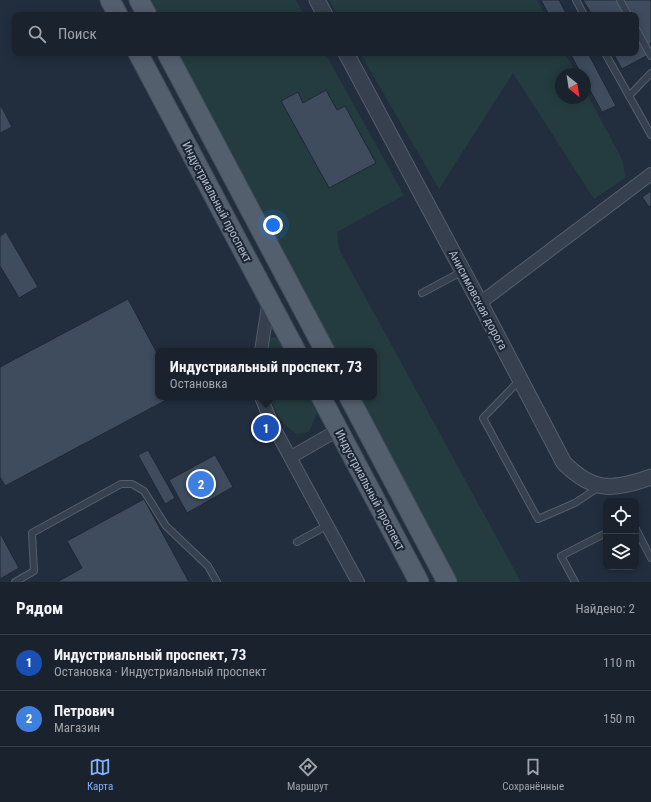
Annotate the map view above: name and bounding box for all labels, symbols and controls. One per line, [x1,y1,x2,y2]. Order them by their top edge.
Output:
search box [12,12,639,56]
icon: search [26,23,48,45]
text: Поиск [58,25,97,43]
north arrow [555,68,591,104]
street label: Индустриальный проспект [179,139,255,265]
your location [263,215,283,235]
street label: Анисимовская дорога [446,248,510,352]
popup [155,348,377,400]
text: Индустриальный проспект, 73 [170,358,362,376]
text: Остановка [170,376,228,391]
pin: 1 [253,413,279,443]
street label: Индустриальный проспект [332,427,408,553]
pin: 2 [188,469,214,499]
map controls [603,498,639,570]
button: locate [603,498,639,534]
button: layers [603,534,639,570]
text: Рядом [16,598,63,618]
text: Найдено: 2 [575,601,635,616]
text: Индустриальный проспект, 73 [54,646,246,664]
text: 1 [26,655,32,670]
text: 110 m [603,655,635,670]
text: Остановка · Индустриальный проспект [54,664,267,679]
text: Петрович [54,702,114,720]
text: 2 [26,711,32,726]
text: 150 m [603,711,635,726]
text: Магазин [54,720,100,735]
tab: Карта [87,756,113,793]
tab: Маршрут [287,756,328,793]
tab: Сохранённые [502,756,564,793]

